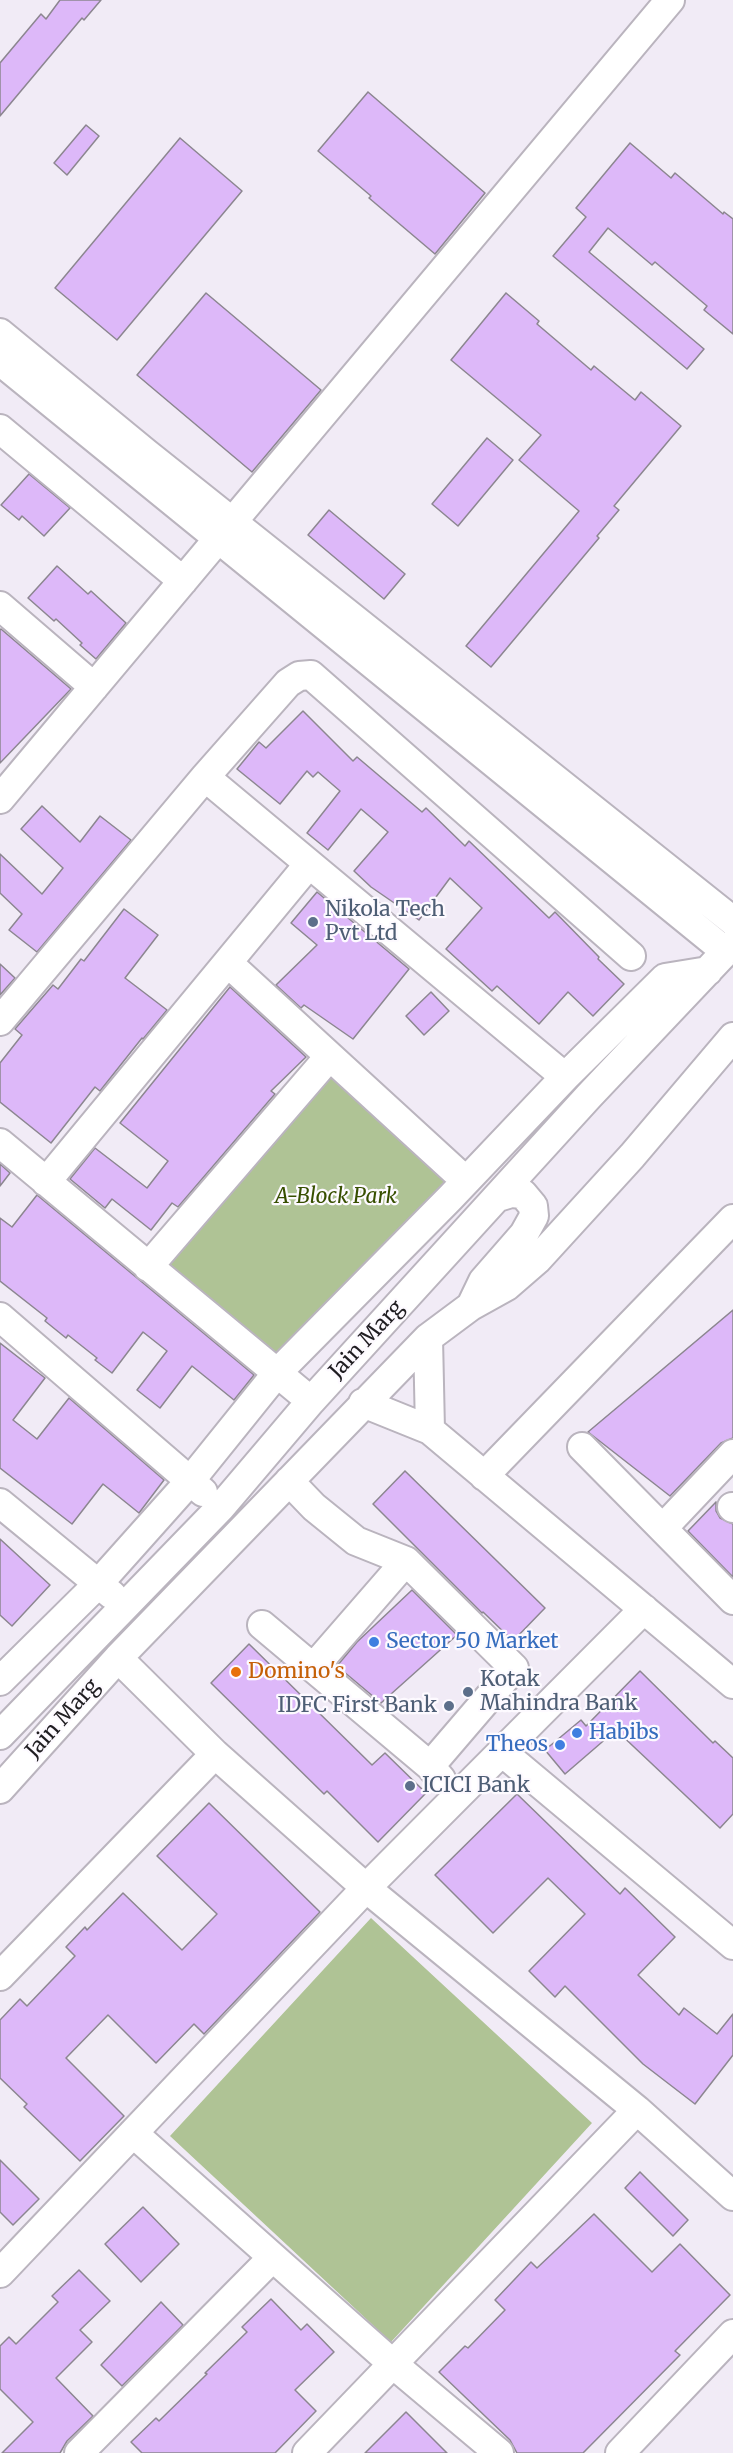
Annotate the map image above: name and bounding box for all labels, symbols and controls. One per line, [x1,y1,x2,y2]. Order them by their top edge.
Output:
place label: Nikola Tech Pvt Ltd [325,897,445,947]
marker: Nikola Tech Pvt Ltd [306,915,320,929]
park label: A-Block Park [275,1184,397,1210]
street label: Jain Marg [324,1296,410,1384]
place label: Sector 50 Market [386,1629,558,1655]
marker: Sector 50 Market [367,1635,381,1649]
place label: Domino's [248,1659,345,1685]
marker: Domino's [229,1665,243,1679]
place label: Kotak Mahindra Bank [480,1667,638,1717]
street label: Jain Marg [21,1674,105,1764]
marker: Kotak Mahindra Bank [461,1685,475,1699]
place label: IDFC First Bank [277,1693,437,1719]
marker: IDFC First Bank [442,1699,456,1713]
place label: Habibs [589,1720,659,1746]
marker: Habibs [570,1726,584,1740]
place label: Theos [486,1732,548,1758]
marker: Theos [553,1738,567,1752]
place label: ICICI Bank [422,1773,530,1799]
marker: ICICI Bank [403,1779,417,1793]

